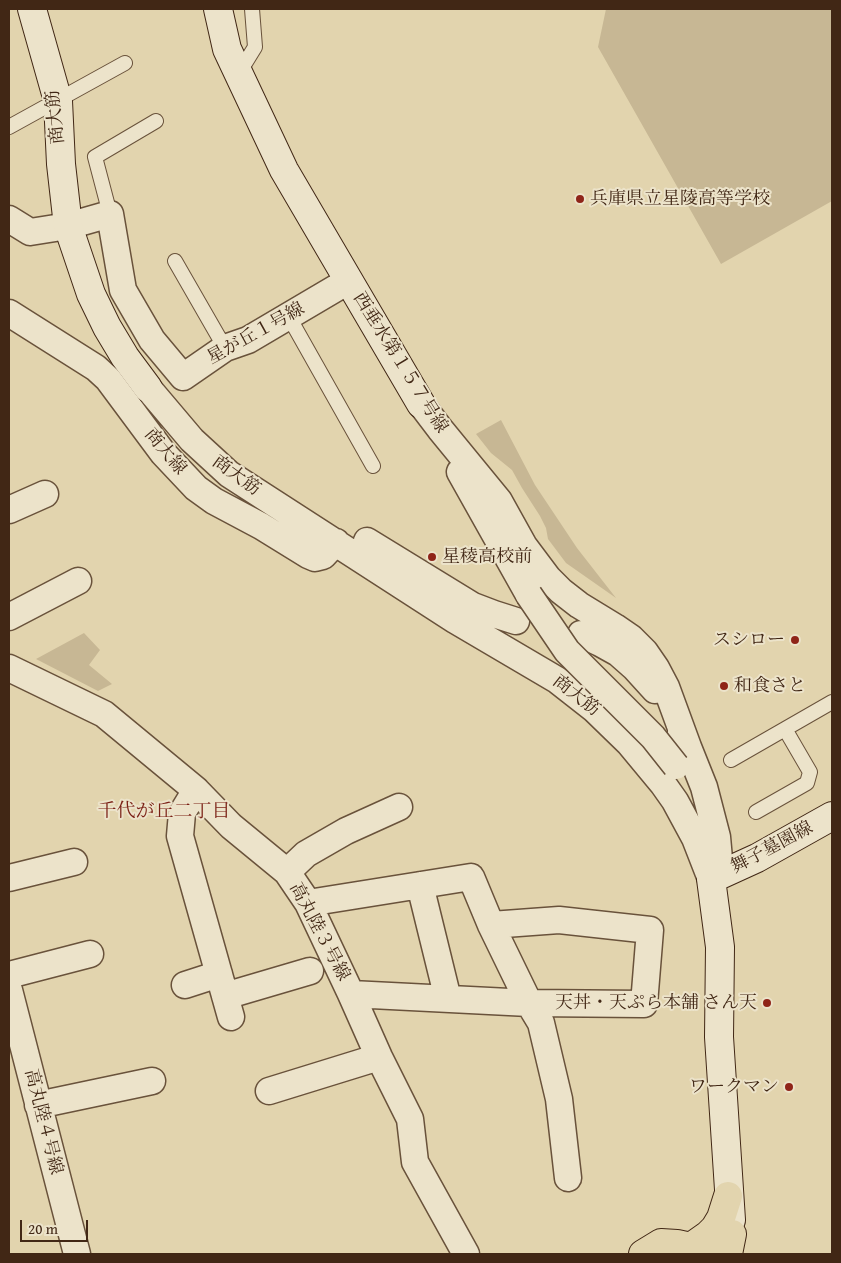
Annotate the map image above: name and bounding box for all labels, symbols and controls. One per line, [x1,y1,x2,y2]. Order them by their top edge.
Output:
street label: 商大筋 [42,89,70,145]
place label: 兵庫県立星陵高等学校 [590,188,770,210]
marker: 兵庫県立星陵高等学校 [574,193,586,205]
street label: 西垂水第１５７号線 [348,289,452,437]
street label: 星が丘１号線 [204,298,308,370]
street label: 商大線 [139,424,191,480]
street label: 商大筋 [208,451,264,501]
place label: 星稜高校前 [442,546,532,568]
marker: 星稜高校前 [426,551,438,563]
place label: スシロー [713,629,785,651]
marker: スシロー [789,634,801,646]
street label: 商大筋 [548,671,604,721]
place label: 和食さと [734,675,806,697]
marker: 和食さと [718,680,730,692]
district label: 千代が丘二丁目 [98,801,230,823]
street label: 舞子墓園線 [727,817,817,879]
street label: 高丸陸３号線 [284,879,354,985]
place label: 天丼・天ぷら本舗 さん天 [555,992,757,1014]
marker: 天丼・天ぷら本舗 さん天 [761,997,773,1009]
street label: 高丸陸４号線 [19,1067,67,1177]
place label: ワークマン [689,1076,779,1098]
marker: ワークマン [783,1081,795,1093]
scale bar [22,1210,90,1242]
text: 20 m [28,1218,58,1239]

